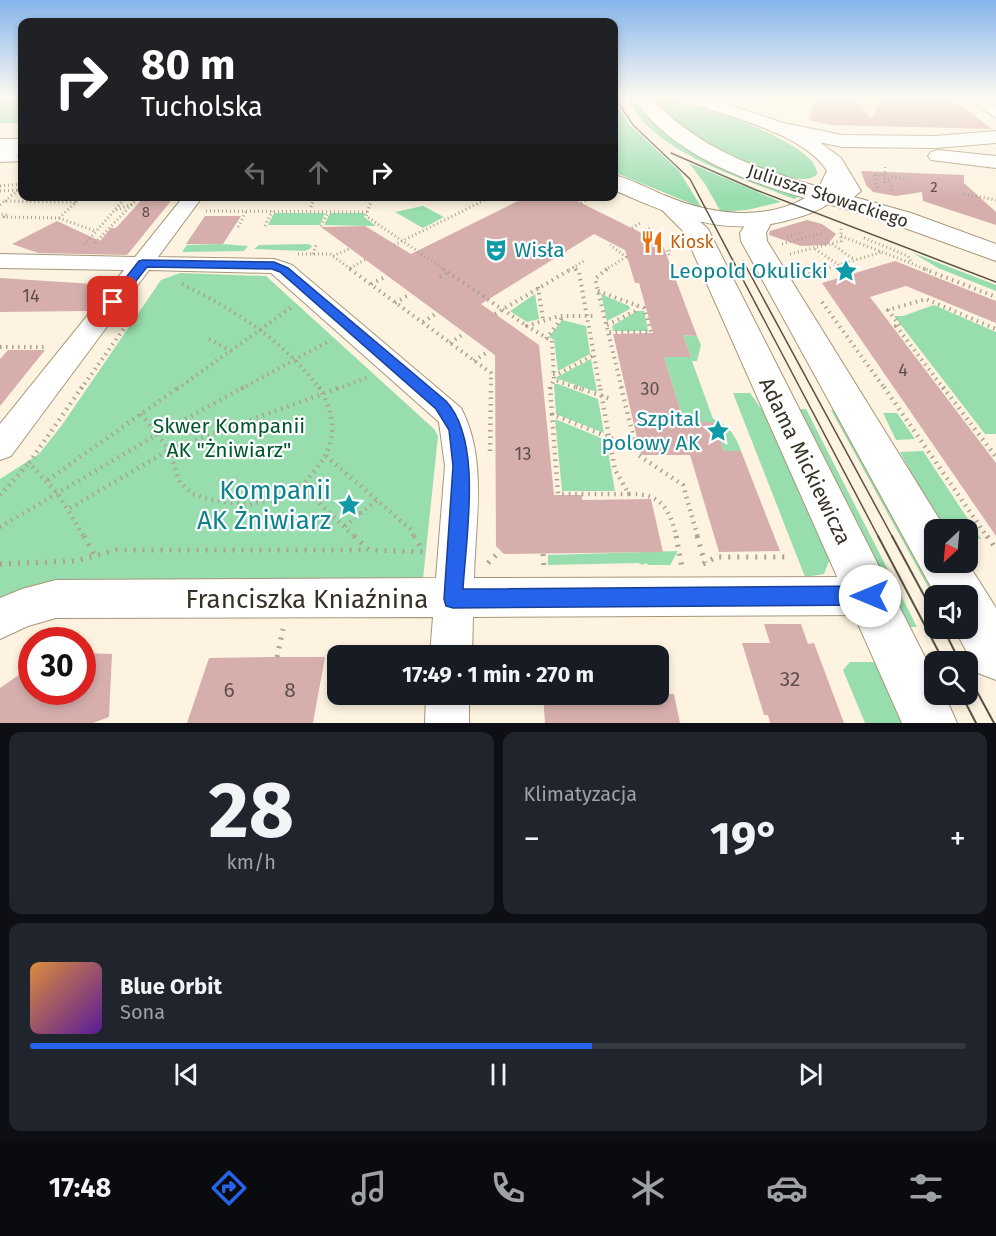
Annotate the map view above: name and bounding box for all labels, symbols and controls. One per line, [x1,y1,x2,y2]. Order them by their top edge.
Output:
text: 80 m [141,40,235,90]
icon: right [42,42,120,120]
text: Tucholska [141,91,263,123]
icon: left [239,156,272,189]
icon: ahead [302,156,335,189]
icon: right [365,156,398,189]
street label: Juliusza Słowackiego [745,160,911,232]
house number: 2 [930,178,938,196]
house number: 8 [142,203,150,221]
restaurant icon: Kiosk [639,229,665,255]
place label: Kiosk [670,231,715,253]
theatre icon: Wisła [483,237,509,263]
place label: Wisła [514,237,565,263]
place label: Leopold Okulicki [669,258,828,284]
place icon: Leopold Okulicki [833,258,859,284]
pin [87,276,138,327]
house number: 14 [22,285,40,307]
icon: arrive [96,285,129,318]
house number: 4 [898,359,908,381]
street label: Adama Mickiewicza [753,373,857,549]
house number: 30 [640,378,660,400]
place label: Szpital polowy AK [602,406,701,456]
park label: Skwer Kompanii AK "Żniwiarz" [153,413,305,463]
place icon: Szpital polowy AK [705,418,731,444]
house number: 13 [515,443,531,465]
place label: Kompanii AK Żniwiarz [197,475,331,536]
place icon: Kompanii AK Żniwiarz [336,492,362,518]
north arrow [924,519,978,573]
map controls [924,519,978,705]
position arrow [838,564,902,628]
street label: Franciszka Kniaźnina [186,584,428,615]
button: sound [924,585,978,639]
speed limit sign: 30 [18,627,96,705]
button: search [924,651,978,705]
text: 17:49 · 1 min · 270 m [402,661,594,688]
house number: 32 [780,666,800,692]
house number: 6 [223,677,235,703]
house number: 8 [284,677,296,703]
text: 28 [208,764,294,858]
text: Klimatyzacja [524,782,637,806]
text: 19° [710,812,780,866]
text: − [524,819,540,859]
text: + [950,819,966,859]
text: km/h [227,850,276,874]
text: Blue Orbit [120,973,222,1000]
text: Sona [120,1000,165,1024]
icon: previous [170,1058,203,1091]
icon: pause [482,1058,515,1091]
icon: next [794,1058,827,1091]
icon: directions [208,1167,250,1209]
icon: music [348,1167,390,1209]
icon: phone [487,1167,529,1209]
icon: climate [627,1167,669,1209]
icon: car [766,1167,808,1209]
icon: filters [905,1167,947,1209]
text: 17:48 [49,1172,111,1204]

